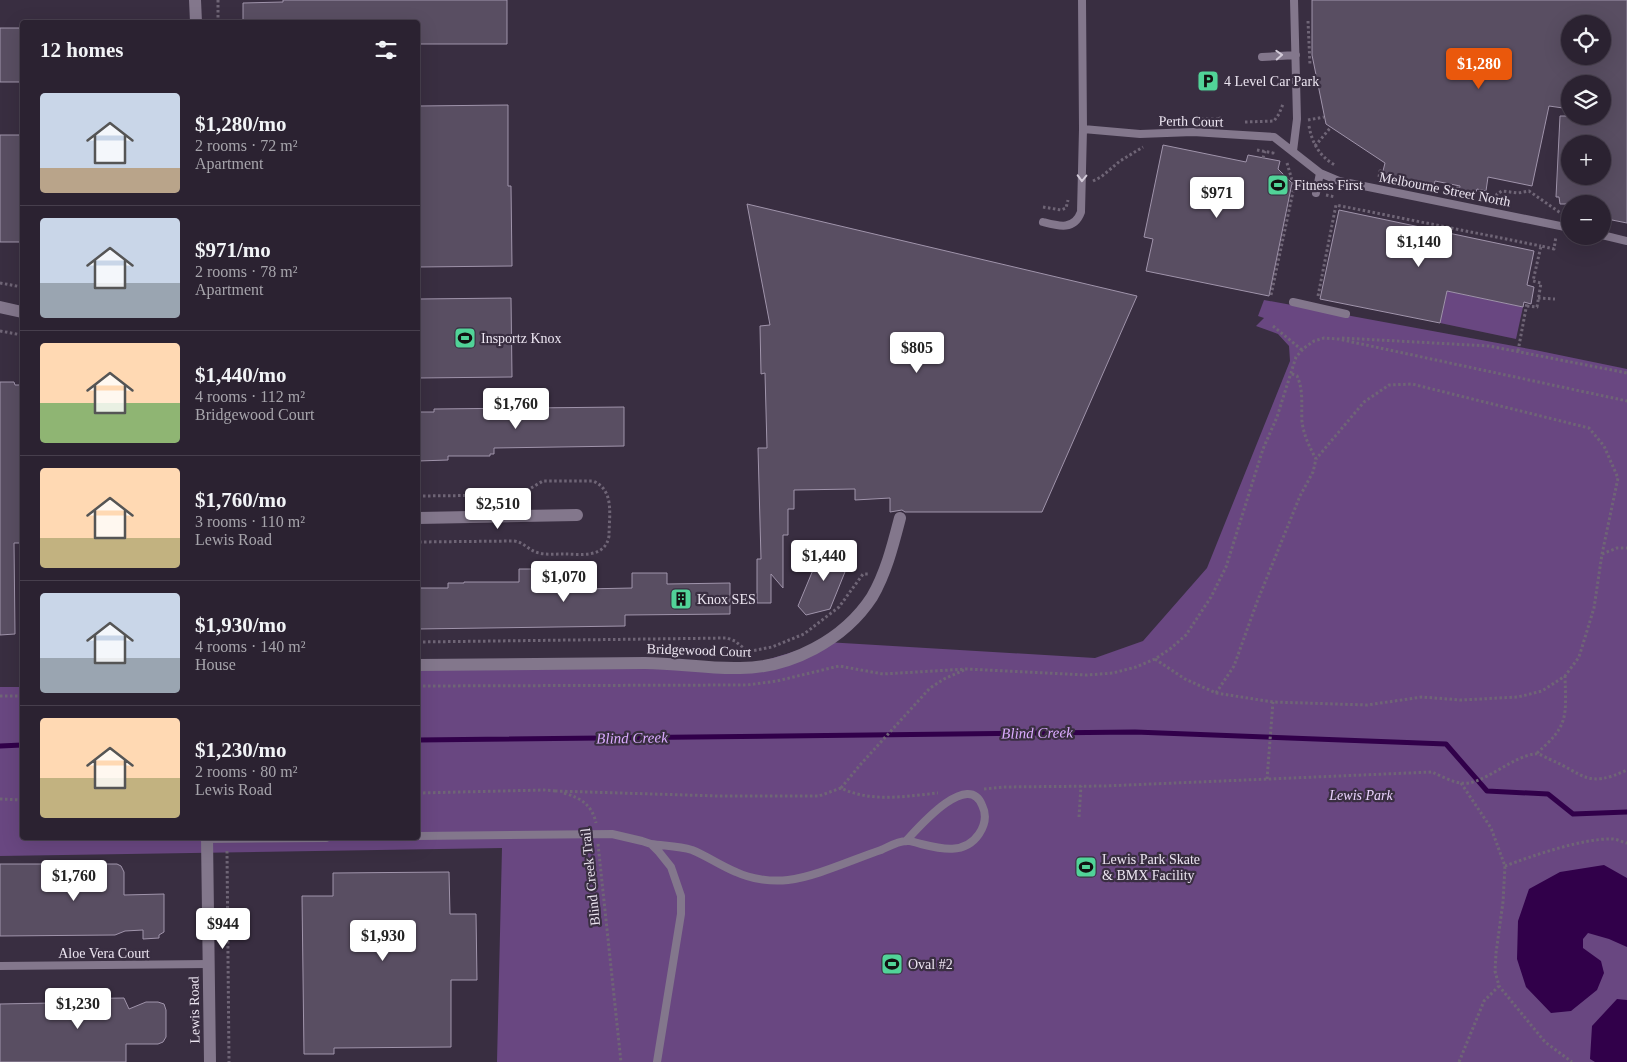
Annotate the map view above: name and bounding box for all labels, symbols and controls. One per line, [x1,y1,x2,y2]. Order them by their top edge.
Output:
map controls [1561,15,1611,245]
button: locate [1561,15,1611,65]
icon: filters [372,36,400,64]
text: 12 homes [40,38,123,62]
pin: $1,280 [1438,48,1520,90]
one-way arrow [1275,50,1283,61]
text: $1,280 [1457,55,1501,72]
parking icon: 4 Level Car Park [1196,69,1220,93]
place label: 4 Level Car Park [1224,74,1319,89]
button: layers [1561,75,1611,125]
text: $1,280/mo [195,112,287,136]
icon: home [80,113,140,173]
street label: Perth Court [1158,113,1224,130]
button: + [1561,135,1611,185]
text: 2 rooms · 72 m² [195,137,298,154]
text: Apartment [195,155,263,172]
street label: Melbourne Street North [1378,169,1512,210]
sports icon: Fitness First [1266,173,1290,197]
one-way arrow [1076,174,1087,182]
pin: $971 [1187,176,1247,219]
place label: Fitness First [1294,178,1363,193]
text: $971 [1201,184,1233,201]
button: − [1561,195,1611,245]
pin: $1,140 [1378,226,1460,268]
text: $1,140 [1397,233,1441,250]
icon: home [80,238,140,298]
text: $971/mo [195,238,271,262]
text: 2 rooms · 78 m² [195,263,298,280]
text: Apartment [195,281,263,298]
sports icon: Insportz Knox [453,326,477,350]
place label: Insportz Knox [481,331,562,346]
pin: $805 [887,332,947,374]
text: $805 [901,339,933,356]
icon: home [80,363,140,423]
text: $1,440/mo [195,363,287,387]
text: 4 rooms · 112 m² [195,388,305,405]
pin: $1,760 [475,388,557,430]
text: $1,760 [494,395,538,412]
text: Bridgewood Court [195,406,315,423]
icon: home [80,488,140,548]
text: $1,760/mo [195,488,287,512]
pin: $2,510 [457,488,539,530]
text: $2,510 [476,495,520,512]
text: 3 rooms · 110 m² [195,513,305,530]
text: Lewis Road [195,531,272,548]
pin: $1,440 [783,540,865,582]
text: $1,440 [802,547,846,564]
pin: $1,070 [523,560,605,603]
text: $1,070 [542,568,586,585]
building icon: Knox SES [669,587,693,611]
place label: Knox SES [697,592,756,607]
icon: home [80,613,140,673]
text: $1,930/mo [195,613,287,637]
text: 4 rooms · 140 m² [195,638,306,655]
street label: Bridgewood Court [646,641,752,660]
text: House [195,656,236,673]
water label: Blind Creek [1001,724,1073,742]
water label: Blind Creek [596,729,668,747]
icon: home [80,738,140,798]
text: $1,230/mo [195,738,287,762]
text: 2 rooms · 80 m² [195,763,298,780]
text: Lewis Road [195,781,272,798]
park label: Lewis Park [1328,788,1393,803]
street label: Blind Creek Trail [578,827,603,926]
place label: Lewis Park Skate & BMX Facility [1102,852,1200,883]
sports icon: Lewis Park Skate & BMX Facility [1074,855,1098,879]
pin: $1,760 [33,860,115,902]
text: $1,760 [52,867,96,884]
pin: $944 [193,908,253,950]
text: $944 [207,915,239,932]
pin: $1,930 [342,920,424,962]
text: $1,930 [361,927,405,944]
street label: Aloe Vera Court [58,946,150,961]
sports icon: Oval #2 [880,952,904,976]
place label: Oval #2 [908,957,953,972]
street label: Lewis Road [186,976,203,1044]
pin: $1,230 [37,988,119,1030]
text: $1,230 [56,995,100,1012]

